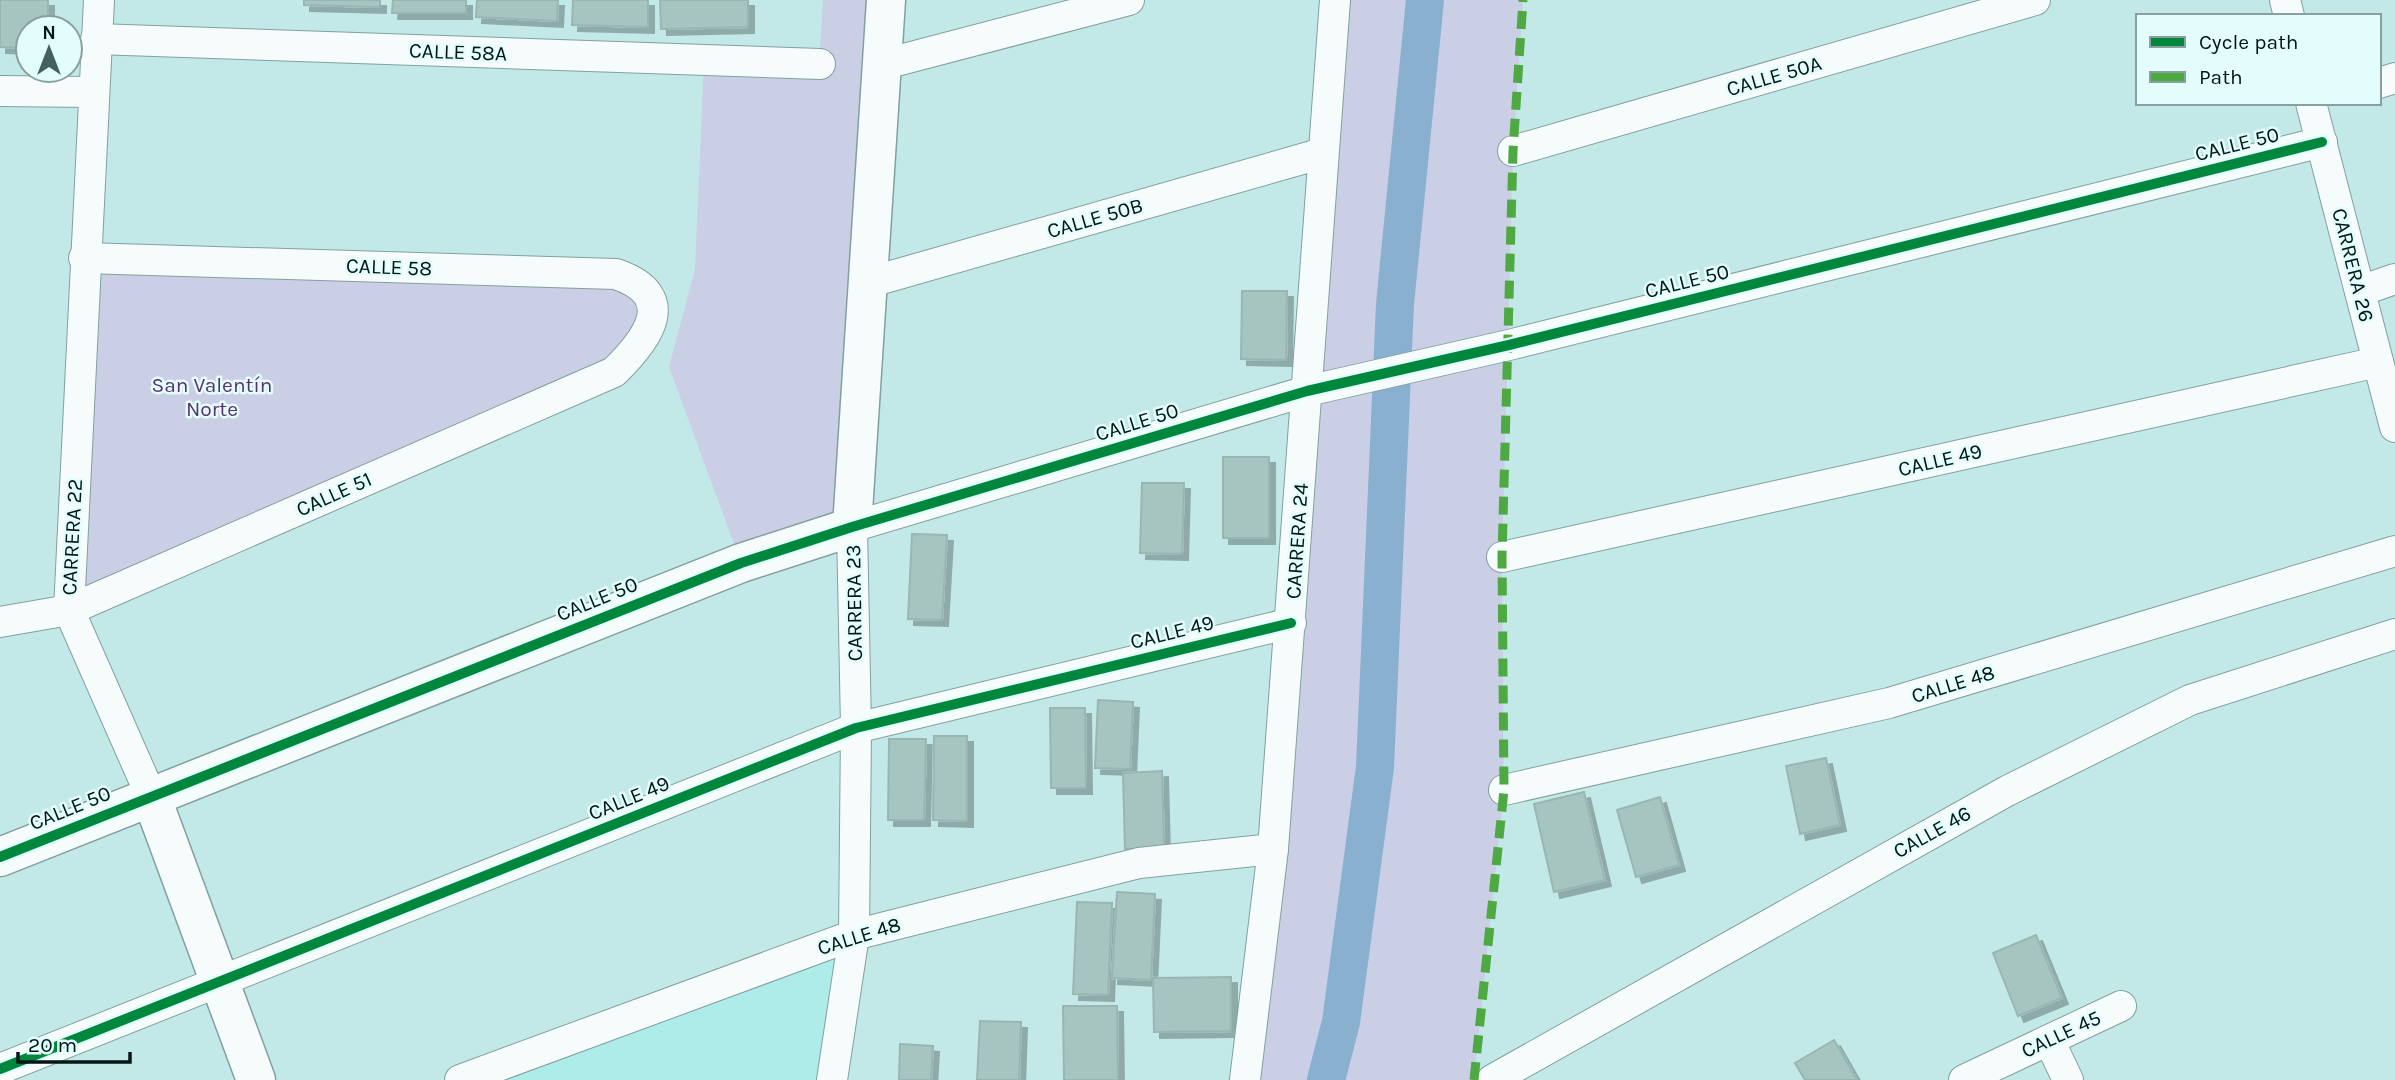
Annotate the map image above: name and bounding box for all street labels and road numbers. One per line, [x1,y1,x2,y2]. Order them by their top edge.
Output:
street label: CALLE 58A [409,38,507,66]
street label: CALLE 50A [1724,51,1824,101]
street label: CALLE 50 [2193,122,2281,166]
street label: CALLE 50B [1044,193,1146,243]
street label: CARRERA 26 [2327,206,2379,324]
street label: CALLE 58 [346,254,432,280]
street label: CALLE 50 [1643,259,1731,303]
street label: CALLE 50 [1093,398,1181,446]
street label: CALLE 49 [1896,439,1984,481]
street label: CALLE 51 [292,467,376,521]
street label: CARRERA 22 [57,478,87,596]
street label: CARRERA 24 [1281,482,1313,600]
street label: CARRERA 23 [841,544,867,662]
street label: CALLE 50 [553,572,641,626]
street label: CALLE 49 [1128,610,1216,654]
street label: CALLE 48 [1908,660,1998,708]
street label: CALLE 49 [585,771,673,825]
street label: CALLE 50 [26,781,114,835]
street label: CALLE 46 [1889,801,1975,863]
street label: CALLE 48 [814,912,904,960]
street label: CALLE 45 [2017,1005,2105,1063]

